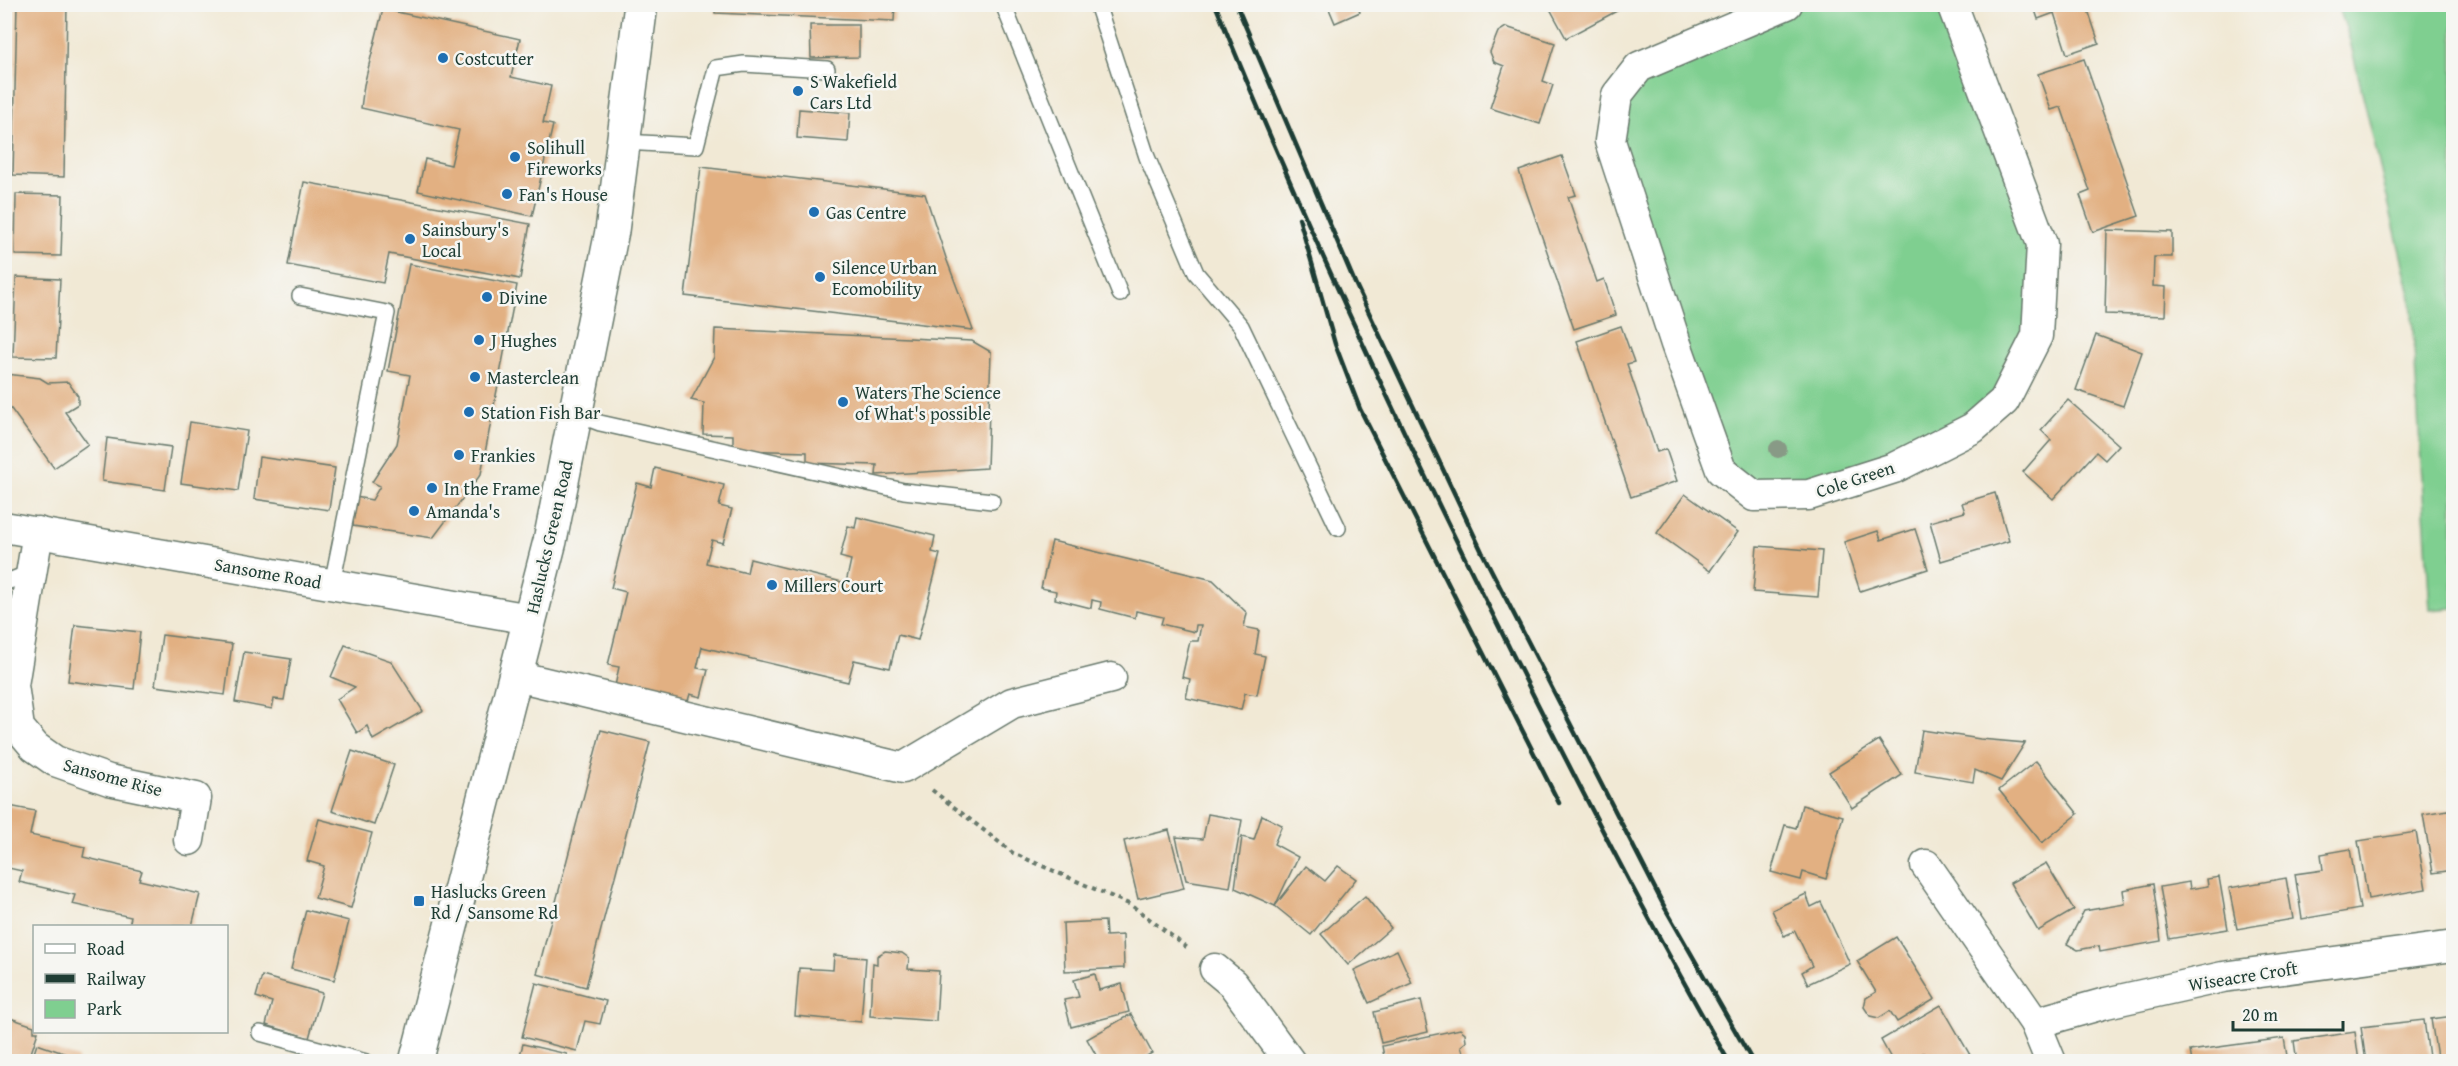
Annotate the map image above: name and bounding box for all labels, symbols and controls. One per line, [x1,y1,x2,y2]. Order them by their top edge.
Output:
place label: Costcutter [455,45,534,72]
marker: Costcutter [436,51,450,65]
place label: S Wakefield Cars Ltd [810,68,897,116]
marker: S Wakefield Cars Ltd [791,84,805,98]
place label: Solihull Fireworks [527,134,602,182]
marker: Solihull Fireworks [508,150,522,164]
place label: Fan's House [519,181,608,208]
marker: Fan's House [500,187,514,201]
place label: Gas Centre [826,199,907,226]
marker: Gas Centre [807,205,821,219]
place label: Sainsbury's Local [422,216,509,264]
marker: Sainsbury's Local [403,232,417,246]
place label: Silence Urban Ecomobility [832,254,937,302]
marker: Silence Urban Ecomobility [813,270,827,284]
place label: Divine [499,284,548,311]
marker: Divine [480,290,494,304]
place label: J Hughes [489,327,557,354]
marker: J Hughes [472,333,486,347]
place label: Masterclean [487,364,579,391]
marker: Masterclean [468,370,482,384]
place label: Waters The Science of What's possible [855,379,1001,427]
marker: Waters The Science of What's possible [836,395,850,409]
place label: Station Fish Bar [481,399,601,426]
marker: Station Fish Bar [462,405,476,419]
place label: Frankies [471,442,535,469]
marker: Frankies [452,448,466,462]
street label: Cole Green [1812,454,1898,504]
street label: Haslucks Green Road [518,457,580,616]
place label: In the Frame [444,475,540,502]
marker: In the Frame [425,481,439,495]
place label: Amanda's [426,498,500,525]
marker: Amanda's [407,504,421,518]
street label: Sansome Road [212,550,324,596]
place label: Millers Court [784,572,884,599]
marker: Millers Court [765,578,779,592]
street label: Sansome Rise [60,751,166,803]
place label: Haslucks Green Rd / Sansome Rd [431,878,559,926]
marker: Haslucks Green Rd / Sansome Rd [412,894,426,908]
legend [33,925,228,1033]
text: Road [87,935,125,962]
street label: Wiseacre Croft [2186,954,2300,998]
text: Railway [87,965,146,992]
scale bar [2233,994,2342,1032]
text: Park [87,995,123,1022]
text: 20 m [2242,1001,2278,1028]

